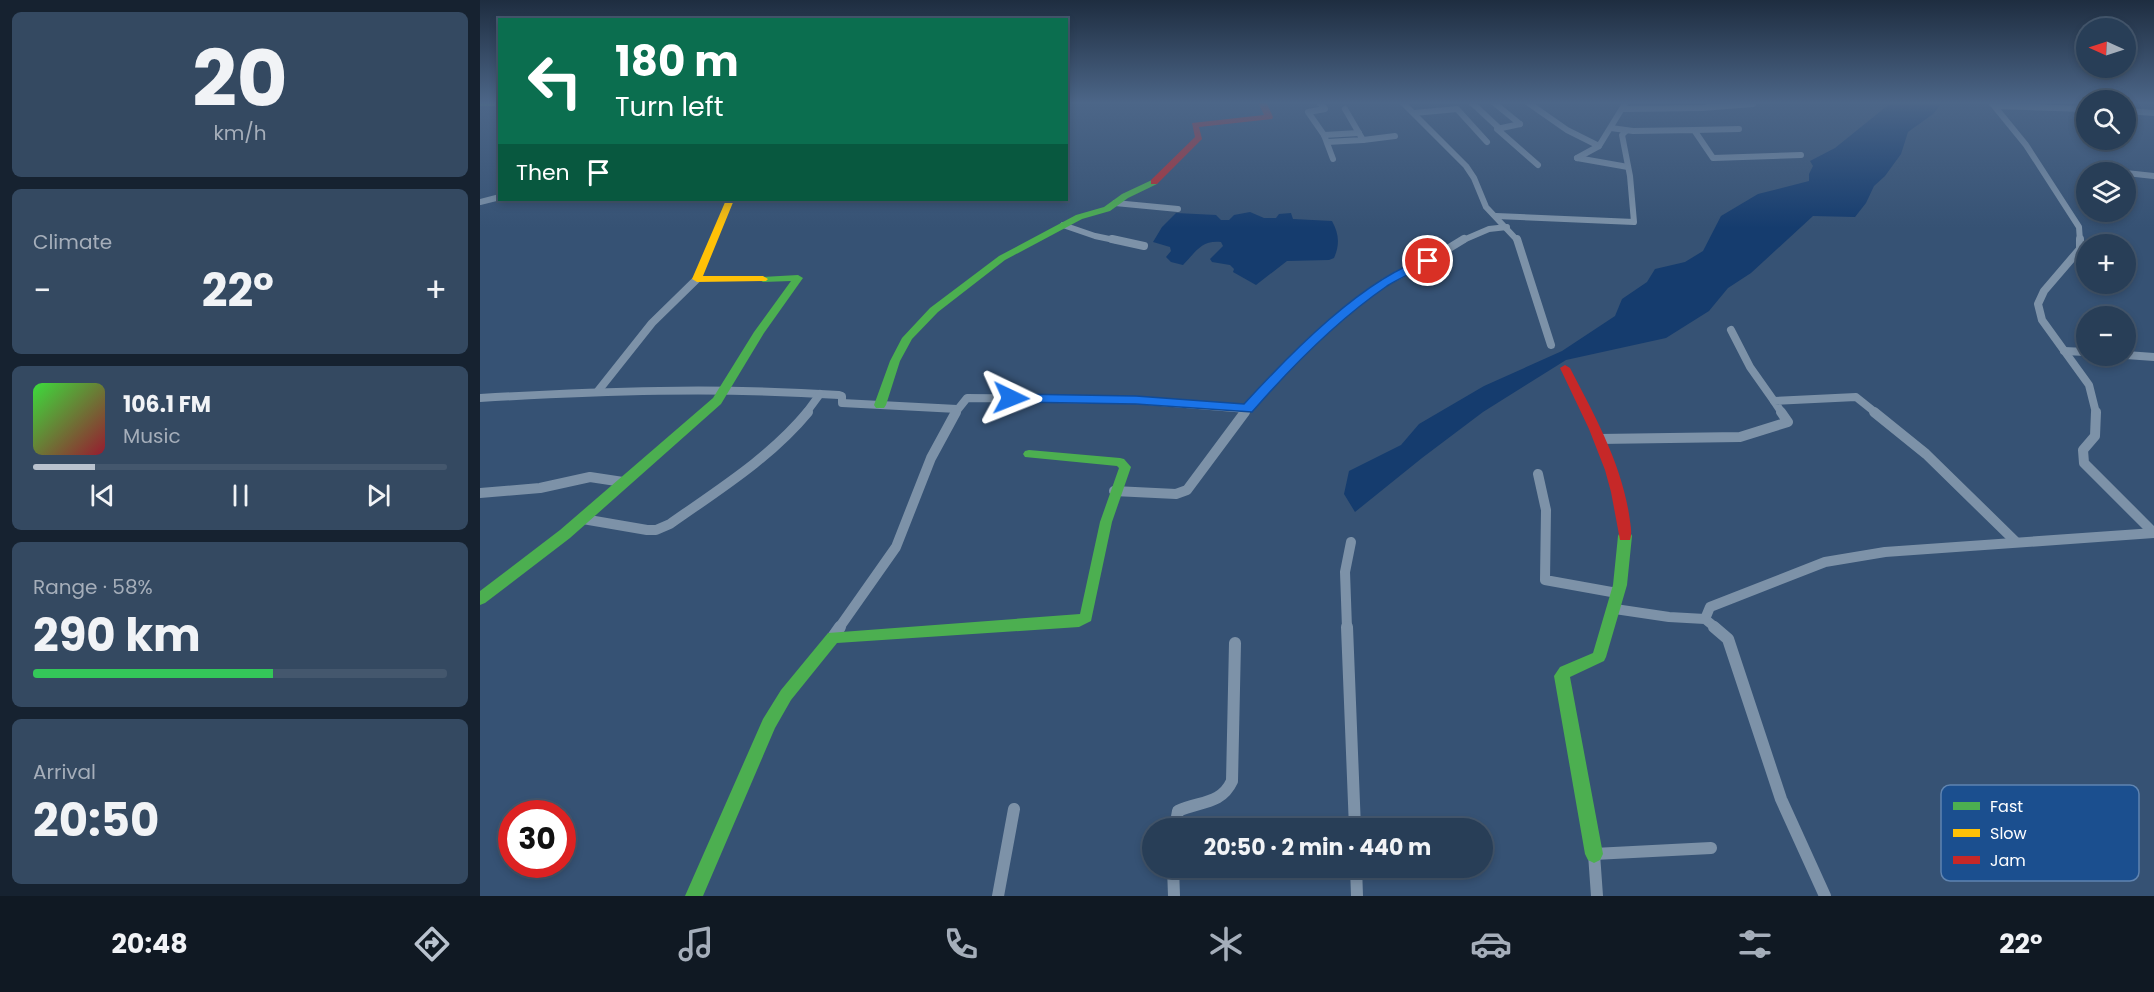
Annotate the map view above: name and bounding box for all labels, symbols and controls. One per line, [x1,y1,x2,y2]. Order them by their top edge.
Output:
north arrow [2076,18,2136,78]
map controls [2076,18,2136,366]
text: 20 [192,24,288,133]
text: 180 m [615,32,739,91]
icon: left [516,42,594,120]
text: Turn left [615,88,724,125]
button: search [2076,90,2136,150]
text: km/h [213,119,267,147]
icon: arrive [582,156,615,189]
text: Then [516,157,570,188]
button: layers [2076,162,2136,222]
text: Climate [33,228,112,256]
button: + [2076,234,2136,294]
pin [1402,235,1453,286]
icon: arrive [1411,244,1444,277]
text: 22° [202,259,274,322]
text: − [33,267,51,314]
text: + [424,267,447,314]
button: − [2076,306,2136,366]
position arrow [979,366,1043,430]
text: 106.1 FM [123,389,211,420]
text: Music [123,422,181,450]
icon: previous [86,479,119,512]
icon: pause [224,479,257,512]
icon: next [362,479,395,512]
text: Range · 58% [33,573,153,601]
text: 290 km [33,604,201,667]
text: Arrival [33,758,96,786]
legend [1941,785,2139,881]
text: 20:50 [33,789,159,852]
text: Fast [1990,795,2023,818]
speed limit sign: 30 [498,800,576,878]
text: Slow [1990,822,2027,845]
text: 20:50 · 2 min · 440 m [1204,832,1431,863]
text: Jam [1990,849,2026,872]
icon: directions [411,923,453,965]
icon: music [675,923,717,965]
icon: phone [940,923,982,965]
icon: climate [1205,923,1247,965]
icon: car [1470,923,1512,965]
icon: filters [1734,923,1776,965]
text: 20:48 [111,925,188,962]
text: 22° [1999,925,2043,962]

